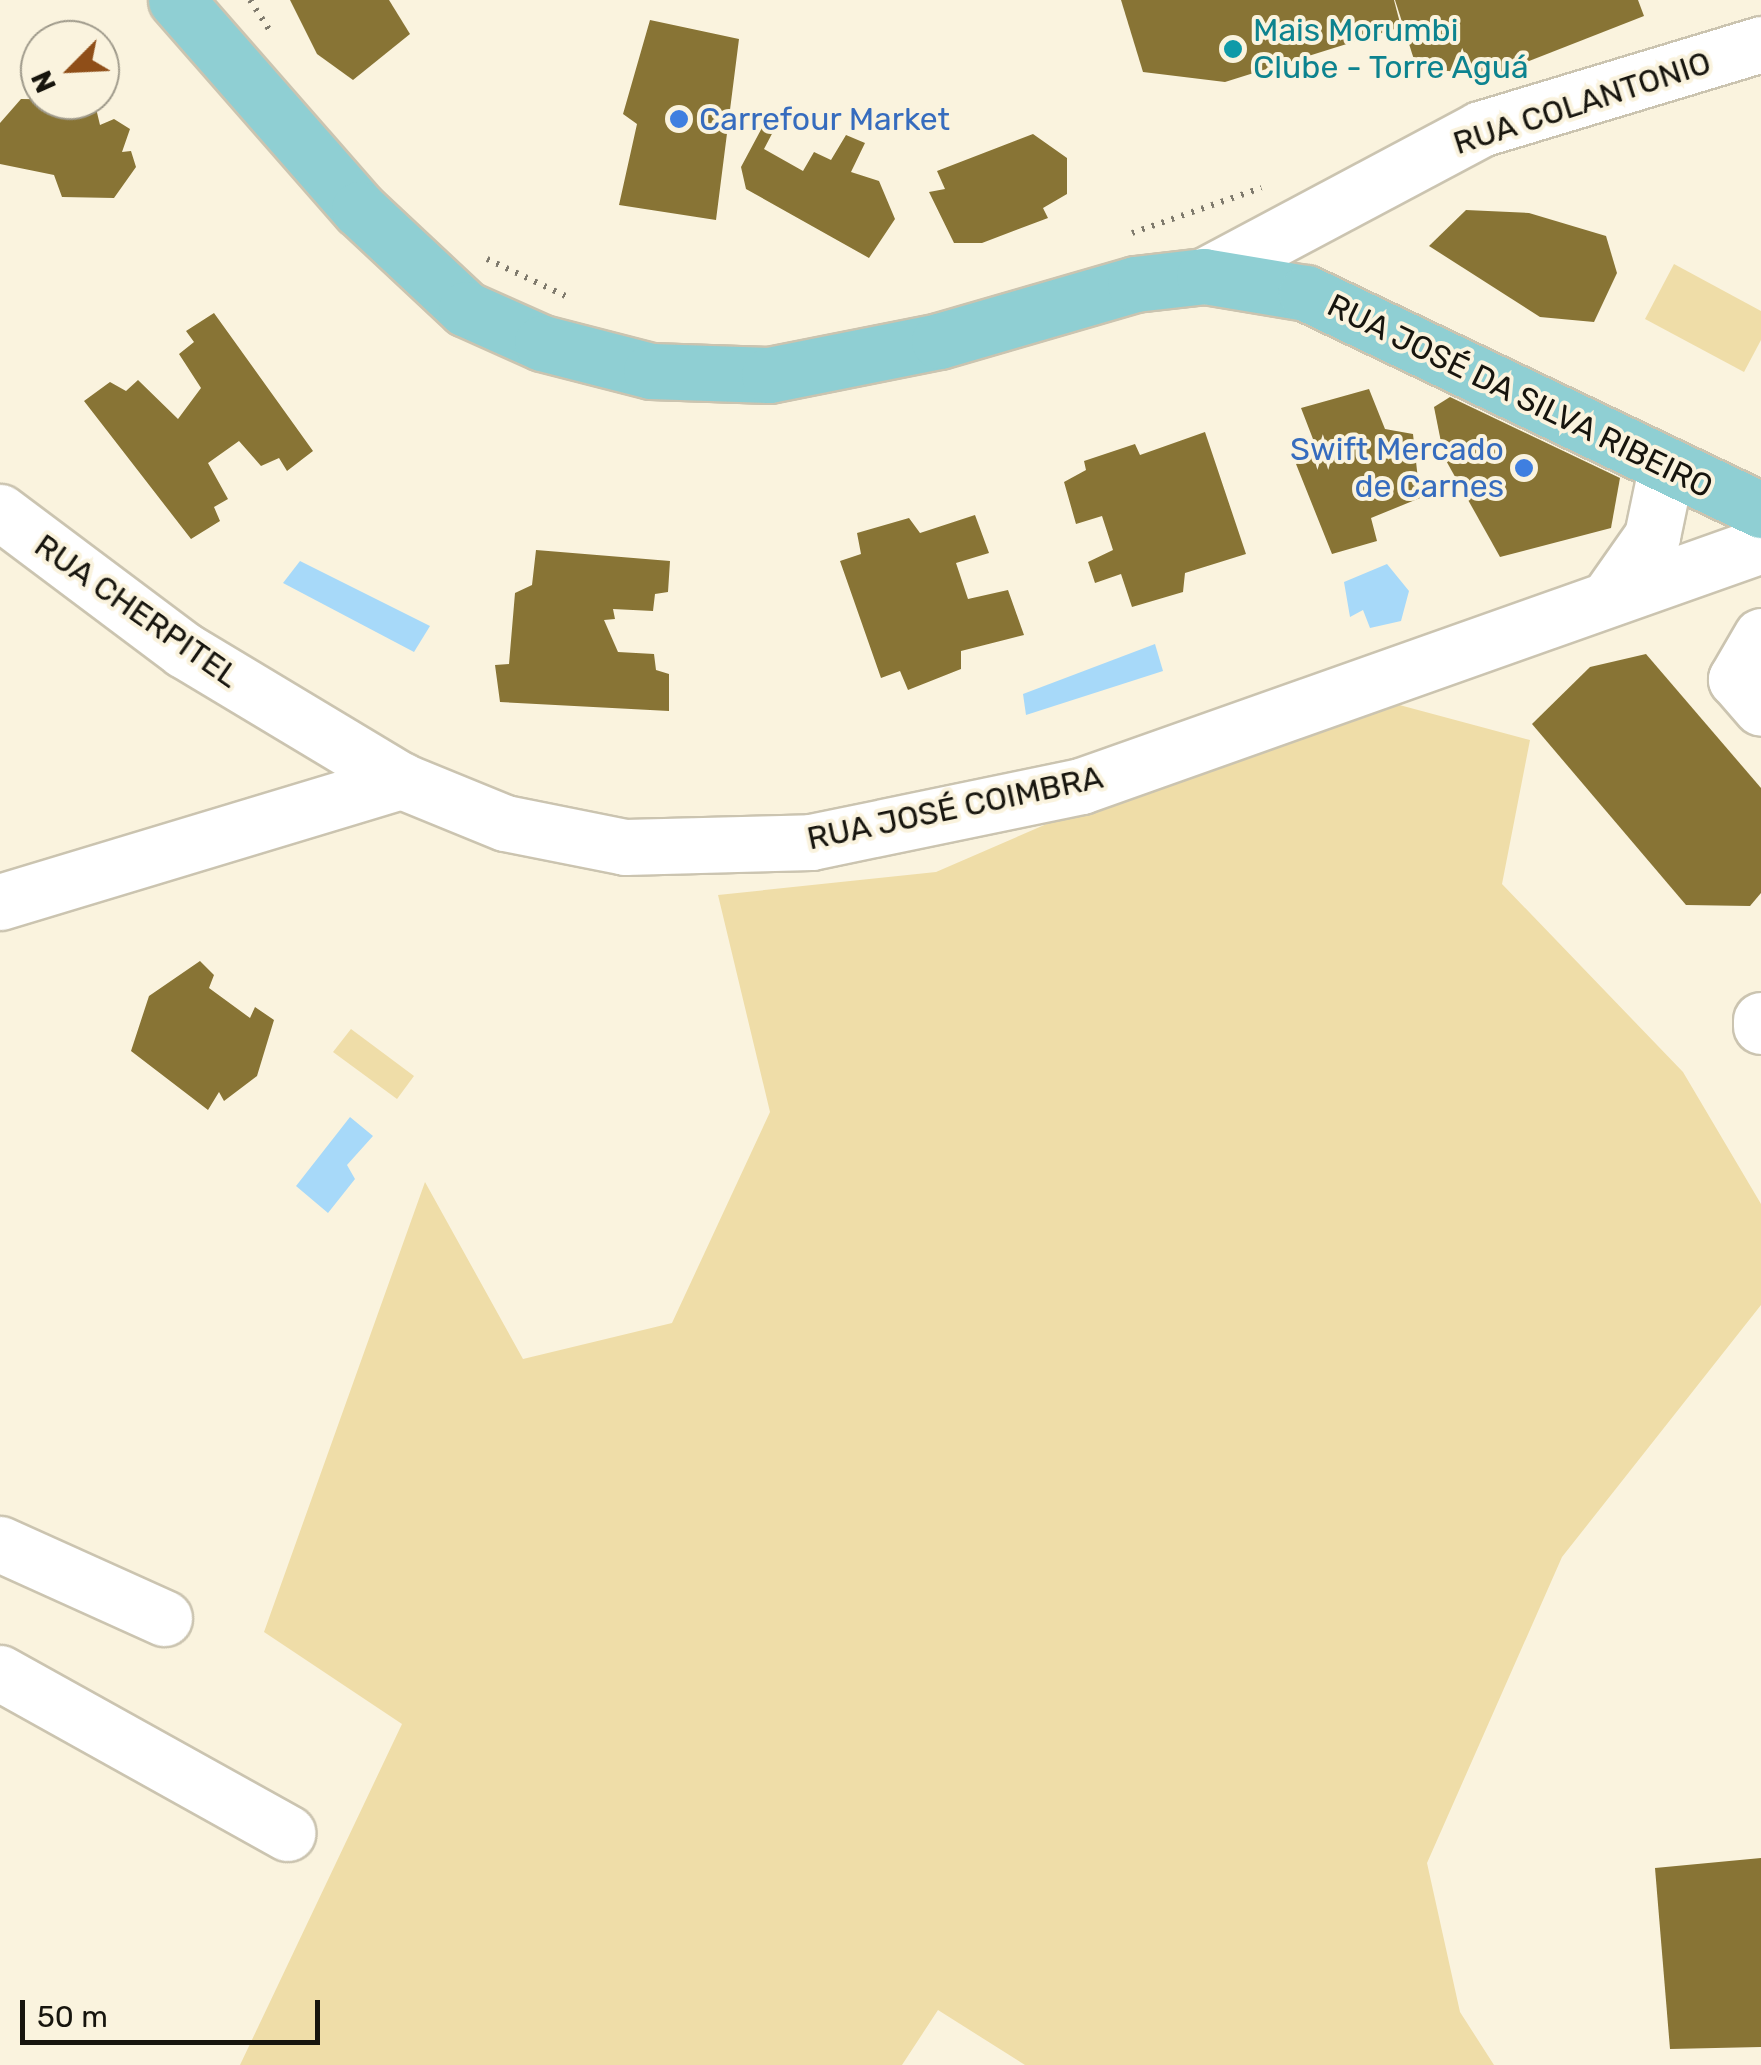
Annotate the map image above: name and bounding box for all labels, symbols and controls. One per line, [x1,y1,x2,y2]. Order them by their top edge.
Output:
place label: Mais Morumbi Clube - Torre Aguá [1253,12,1530,87]
north arrow [20,20,120,120]
marker: Mais Morumbi Clube - Torre Aguá [1222,38,1244,60]
street label: RUA COLANTONIO [1448,43,1716,163]
text: N [25,66,63,98]
place label: Carrefour Market [699,100,951,138]
marker: Carrefour Market [668,108,690,130]
street label: RUA JOSÉ DA SILVA RIBEIRO [1320,285,1720,507]
place label: Swift Mercado de Carnes [1290,431,1504,506]
marker: Swift Mercado de Carnes [1513,457,1535,479]
street label: RUA CHERPITEL [27,526,247,696]
street label: RUA JOSÉ COIMBRA [803,758,1107,858]
scale bar [25,1980,325,2042]
text: 50 m [37,1999,108,2035]

